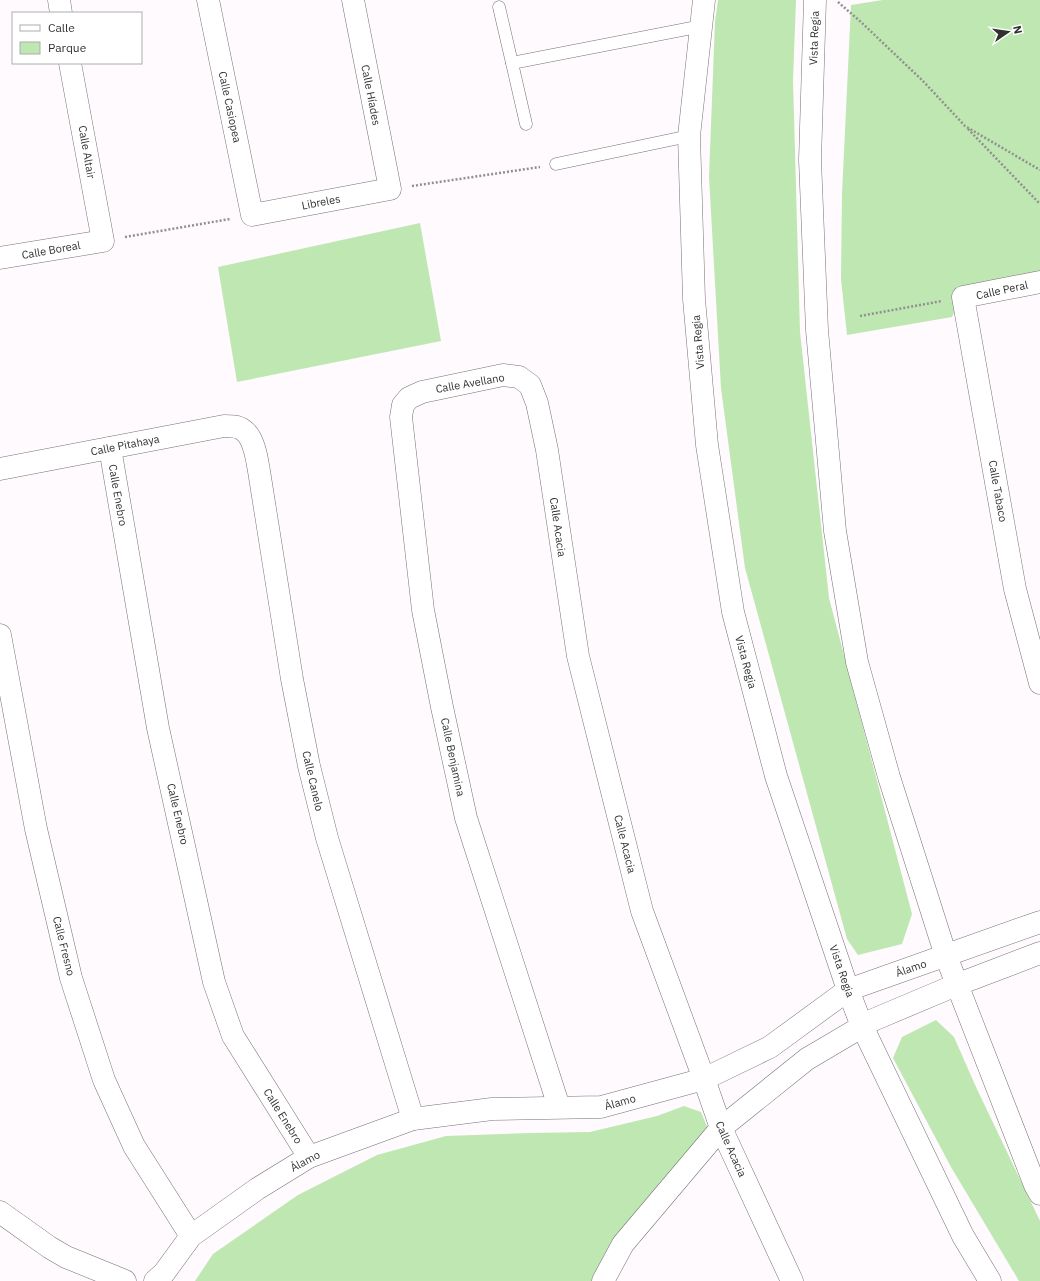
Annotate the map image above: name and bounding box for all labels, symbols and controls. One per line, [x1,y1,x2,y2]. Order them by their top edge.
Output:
street label: Vista Regia [806,10,822,65]
legend [12,12,142,64]
north arrow [988,12,1028,52]
text: Calle [48,20,75,35]
text: N [1010,24,1025,35]
text: Parque [48,40,87,55]
street label: Calle Híades [358,64,384,126]
street label: Calle Casiopea [216,70,244,144]
street label: Calle Altair [75,124,99,180]
street label: Libreles [300,191,342,213]
street label: Calle Boreal [20,238,82,262]
street label: Calle Peral [975,278,1029,302]
street label: Vista Regia [689,314,707,370]
street label: Calle Avellano [434,370,506,396]
street label: Calle Pitahaya [89,431,161,459]
street label: Calle Tabaco [986,459,1010,523]
street label: Calle Enebro [106,463,130,527]
street label: Calle Acacia [547,496,569,558]
street label: Vista Regia [732,634,760,690]
street label: Calle Benjamina [438,716,468,798]
street label: Calle Canelo [299,750,327,812]
street label: Calle Enebro [164,782,192,846]
street label: Calle Acacia [611,813,639,875]
street label: Calle Fresno [50,915,78,977]
street label: Vista Regia [827,943,858,999]
street label: Álamo [894,956,928,980]
street label: Calle Enebro [261,1086,305,1146]
street label: Álamo [603,1091,637,1113]
street label: Calle Acacia [712,1119,750,1179]
street label: Álamo [288,1147,322,1175]

